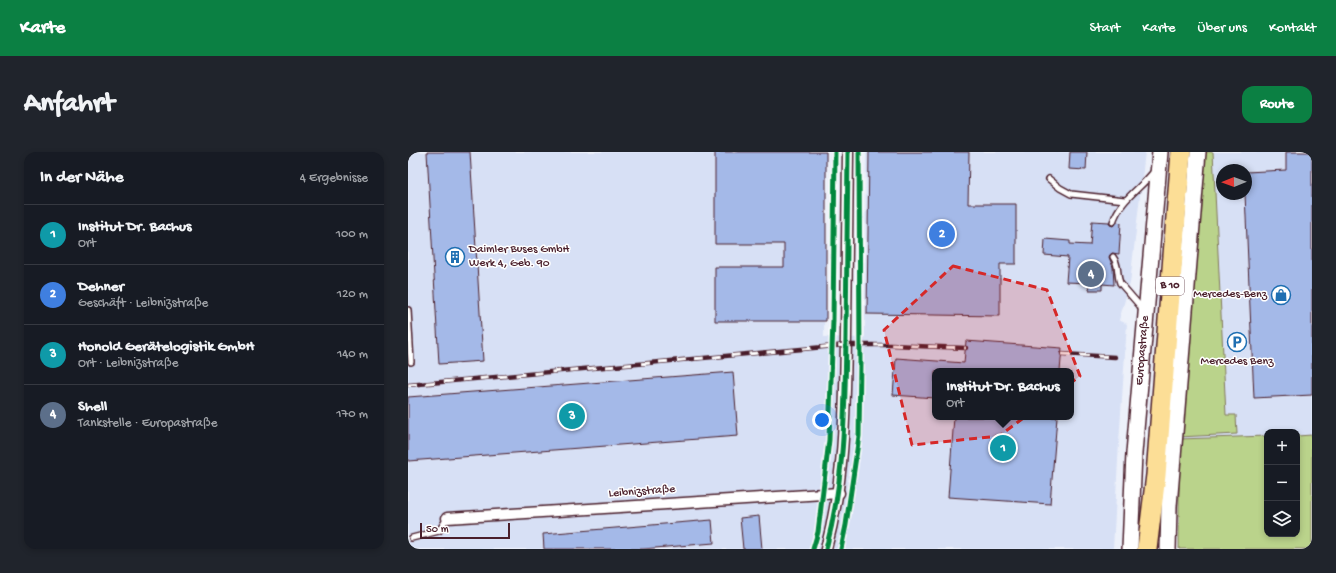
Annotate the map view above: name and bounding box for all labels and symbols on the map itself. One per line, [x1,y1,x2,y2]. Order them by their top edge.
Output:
north arrow [1216,164,1252,200]
pin: 2 [929,219,955,249]
place label: Daimler Buses GmbH Werk 4, Geb. 90 [468,243,570,271]
building icon: Daimler Buses GmbH Werk 4, Geb. 90 [444,246,466,268]
pin: 4 [1078,259,1104,289]
road number: B 10 [1156,277,1184,295]
shop icon: Mercedes-Benz [1270,284,1292,306]
place label: Mercedes-Benz [1193,288,1268,302]
street label: Europastraße [1133,314,1153,386]
parking icon: Mercedes Benz [1226,331,1248,353]
place label: Mercedes Benz [1201,355,1274,369]
pin: 3 [559,401,585,431]
your location [812,410,832,430]
pin: 1 [990,433,1016,463]
street label: Leibnizstraße [608,483,677,501]
scale bar [420,521,510,540]

